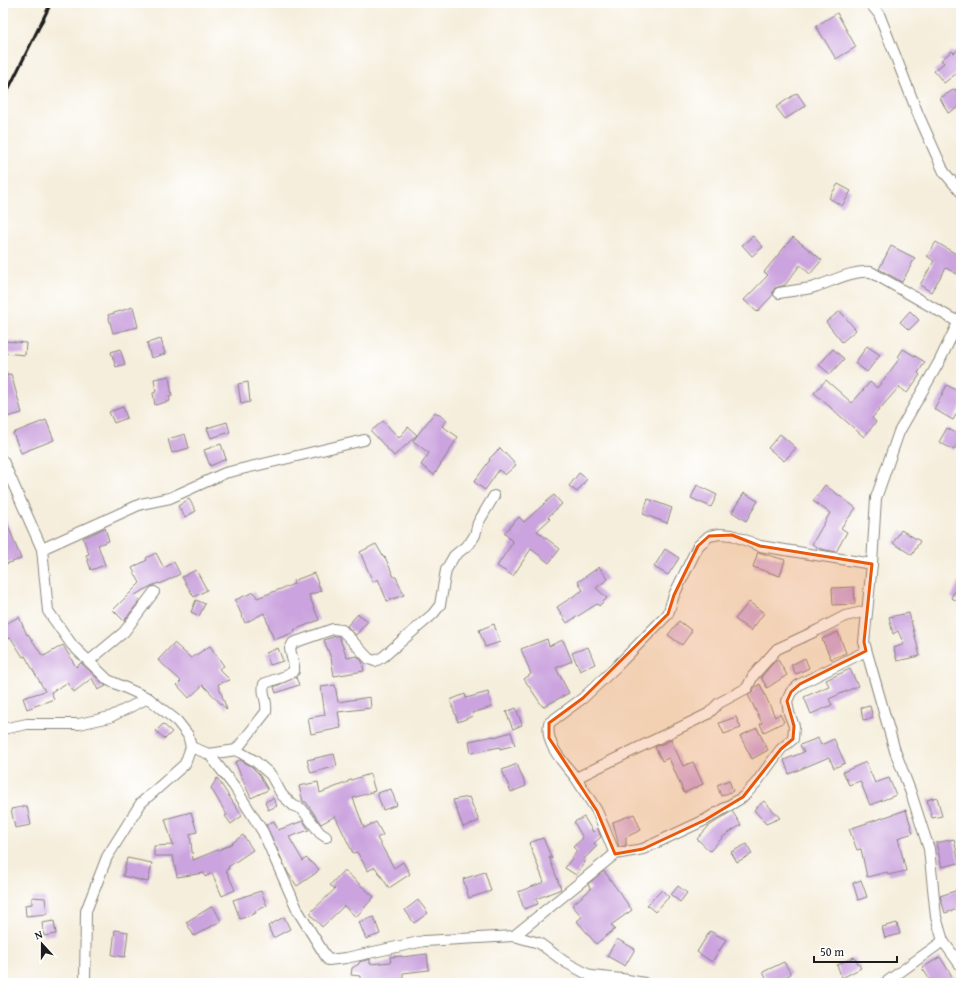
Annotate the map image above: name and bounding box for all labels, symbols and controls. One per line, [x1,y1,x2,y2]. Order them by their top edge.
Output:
north arrow [22,924,62,964]
text: N [32,926,45,943]
scale bar [814,938,897,964]
text: 50 m [820,943,844,960]

